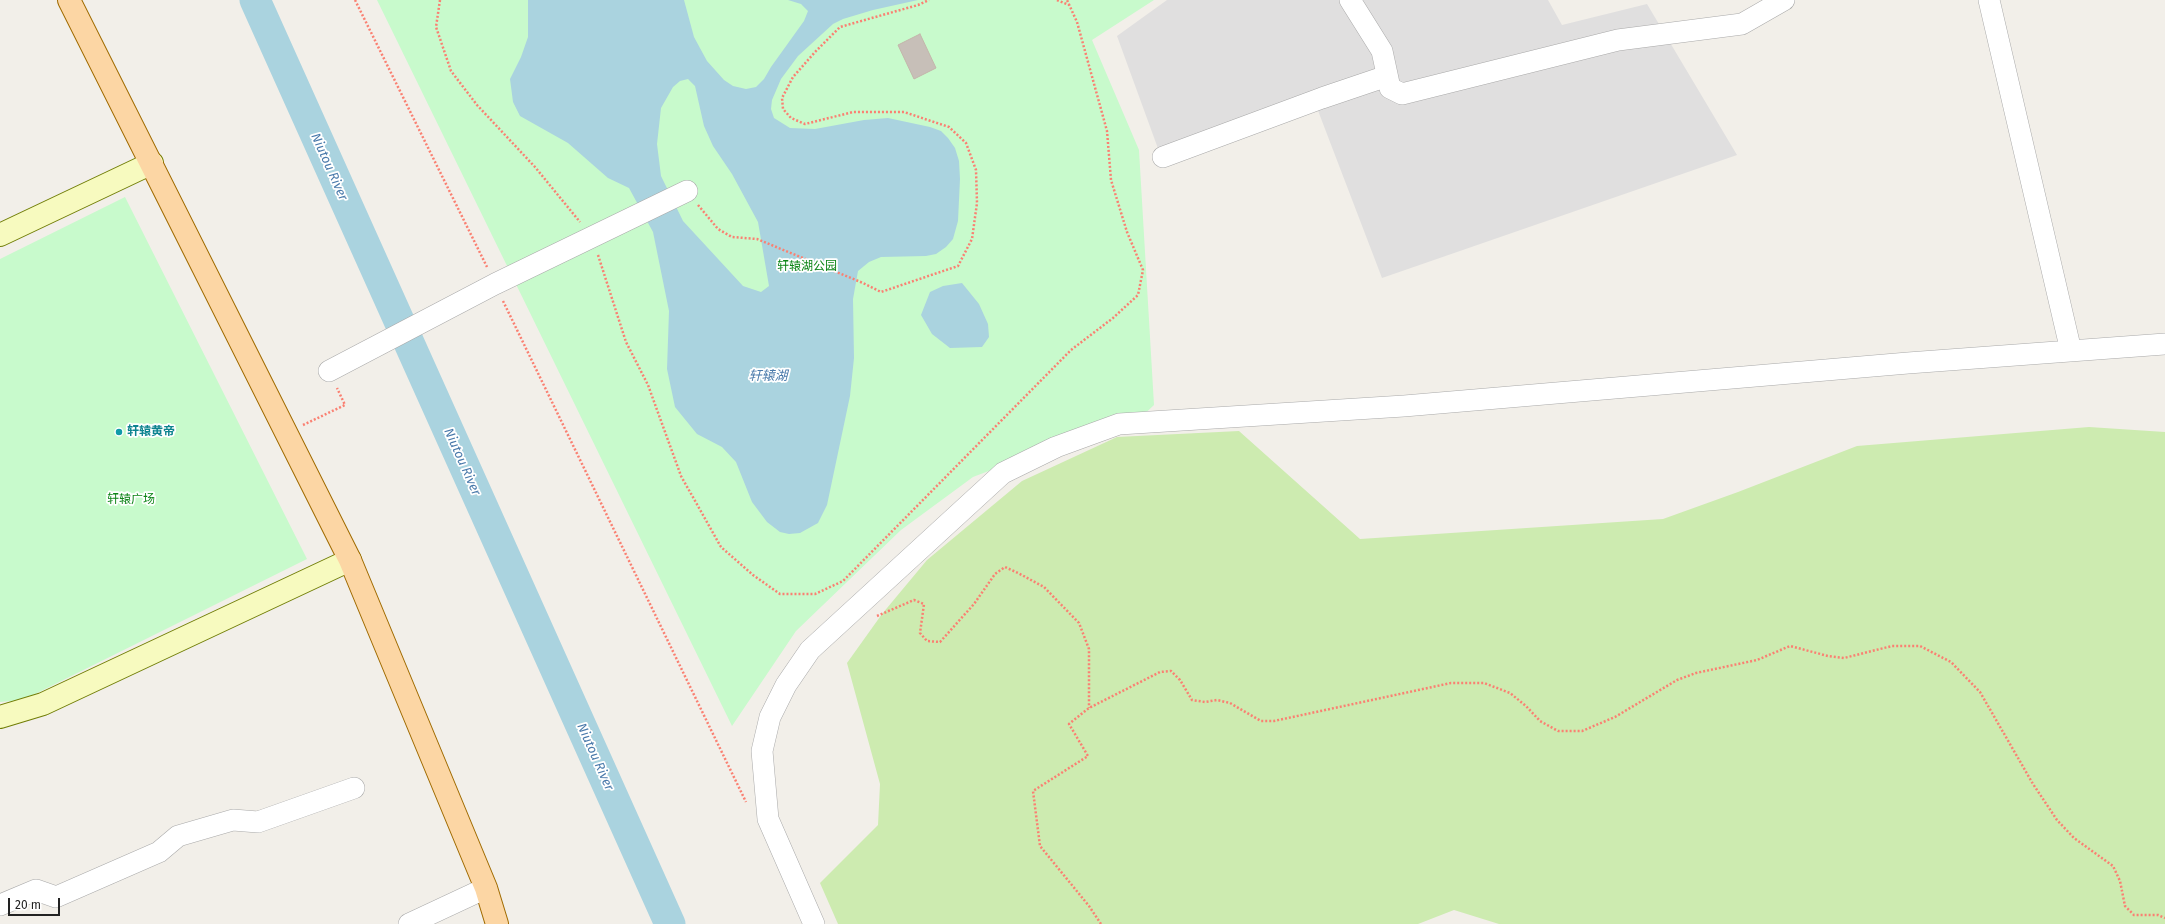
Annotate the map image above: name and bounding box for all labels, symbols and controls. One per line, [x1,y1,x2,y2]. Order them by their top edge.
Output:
water label: Niutou River [307,131,351,203]
park label: 轩辕湖公园 [777,260,837,274]
water label: 轩辕湖 [749,368,787,384]
place label: 轩辕黄帝 [127,425,175,439]
water label: Niutou River [440,426,484,498]
marker: 轩辕黄帝 [114,427,124,437]
park label: 轩辕广场 [107,493,155,507]
water label: Niutou River [573,721,617,793]
scale bar [10,890,62,916]
text: 20 m [15,898,41,912]

